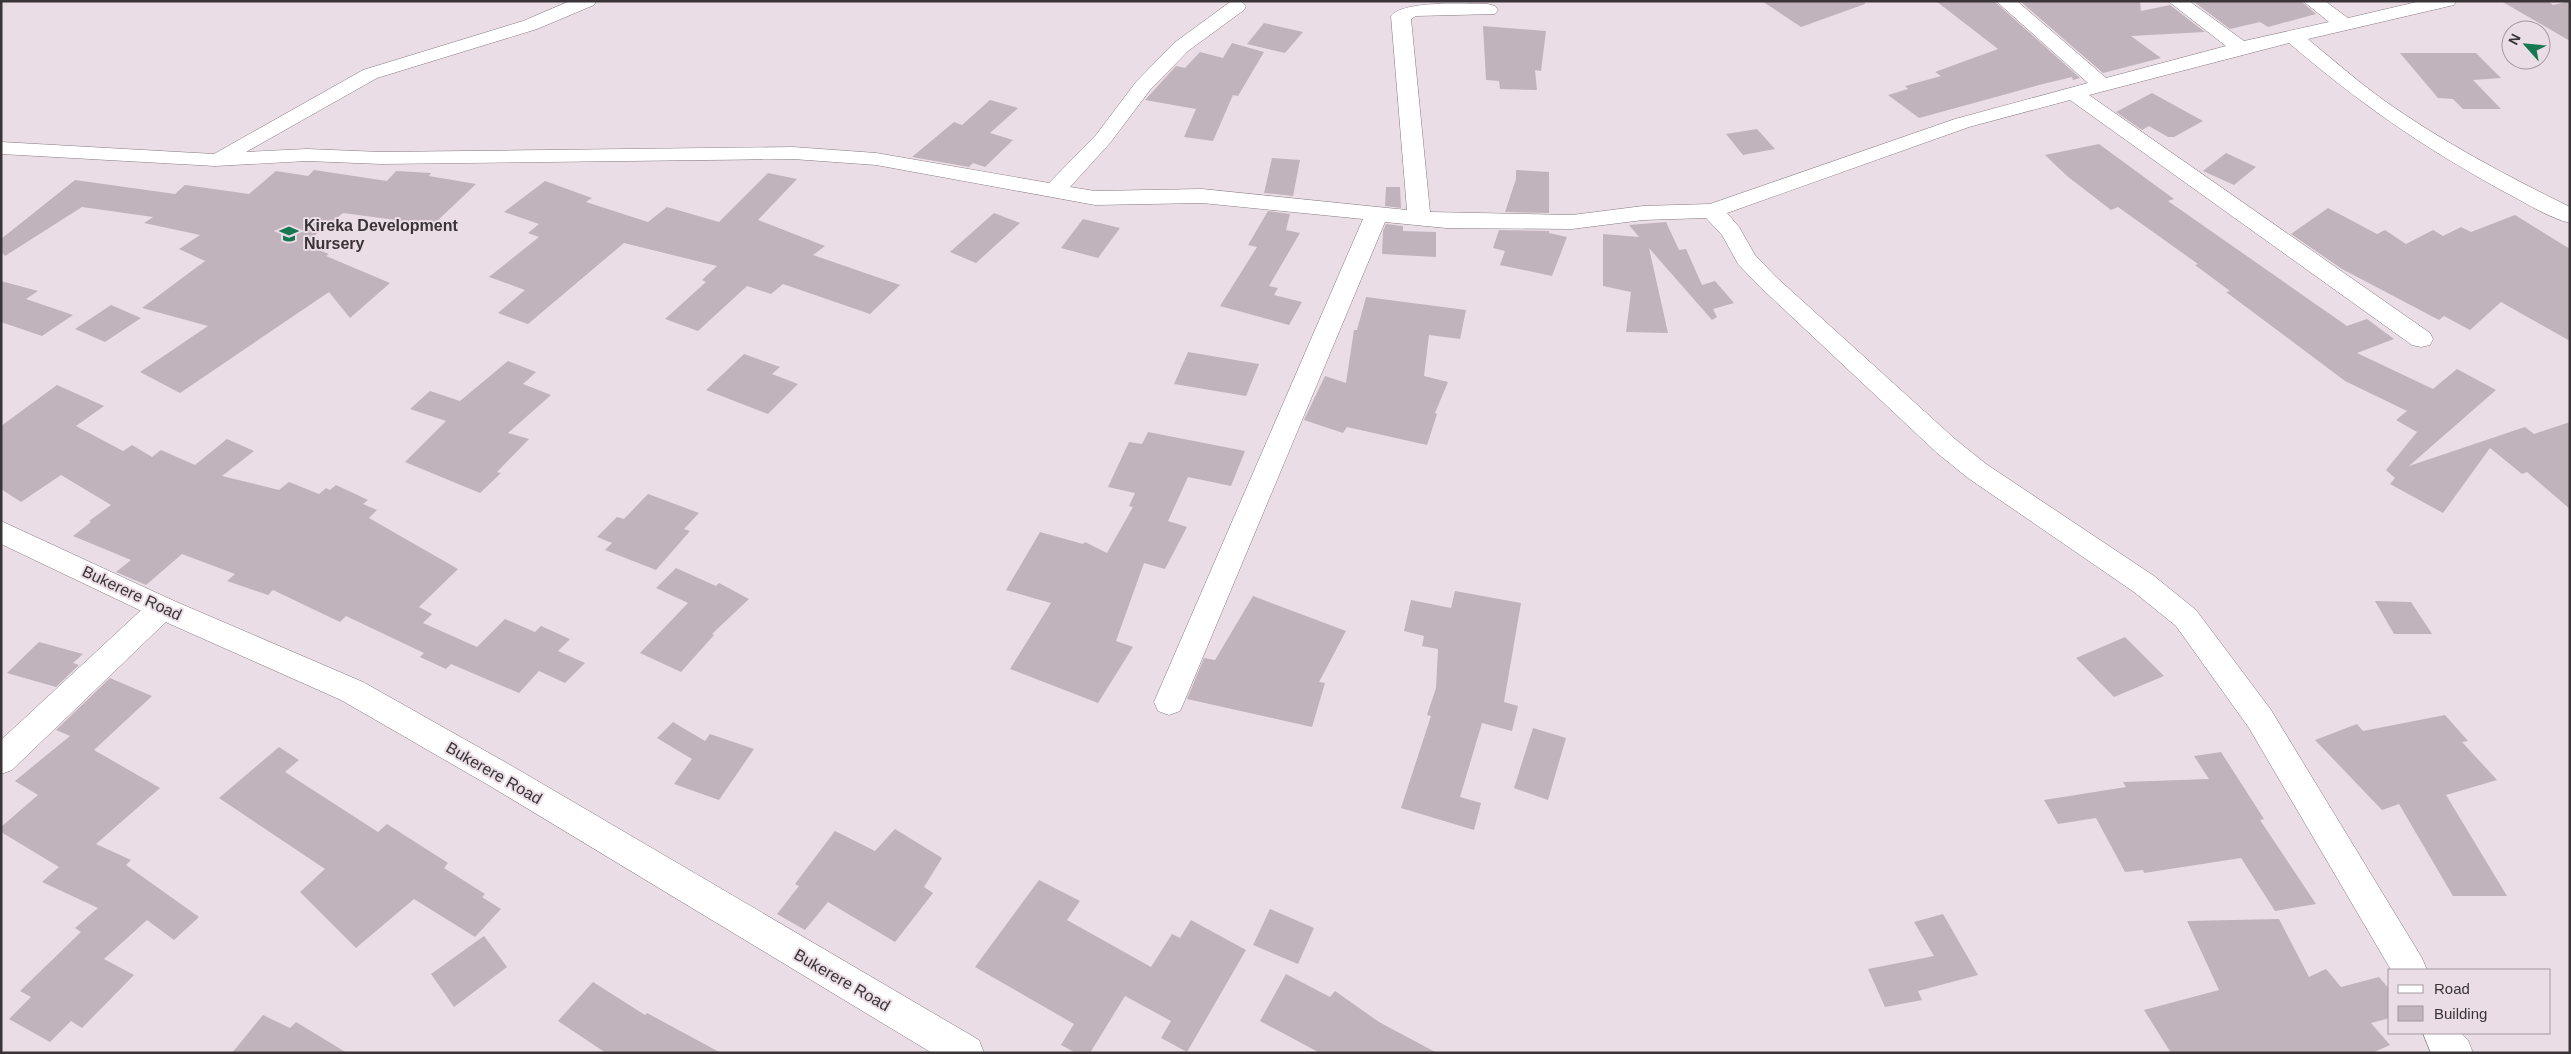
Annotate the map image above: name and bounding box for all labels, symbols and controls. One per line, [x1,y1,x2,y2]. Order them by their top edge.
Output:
north arrow [2501,20,2551,70]
text: N [2505,31,2524,47]
place label: Kireka Development Nursery [304,217,459,252]
school or university icon: Kireka Development Nursery [278,223,300,245]
street label: Bukerere Road [80,563,184,623]
street label: Bukerere Road [443,739,545,807]
street label: Bukerere Road [791,946,893,1014]
legend [2388,969,2551,1034]
text: Road [2434,980,2470,997]
text: Building [2434,1005,2487,1022]

